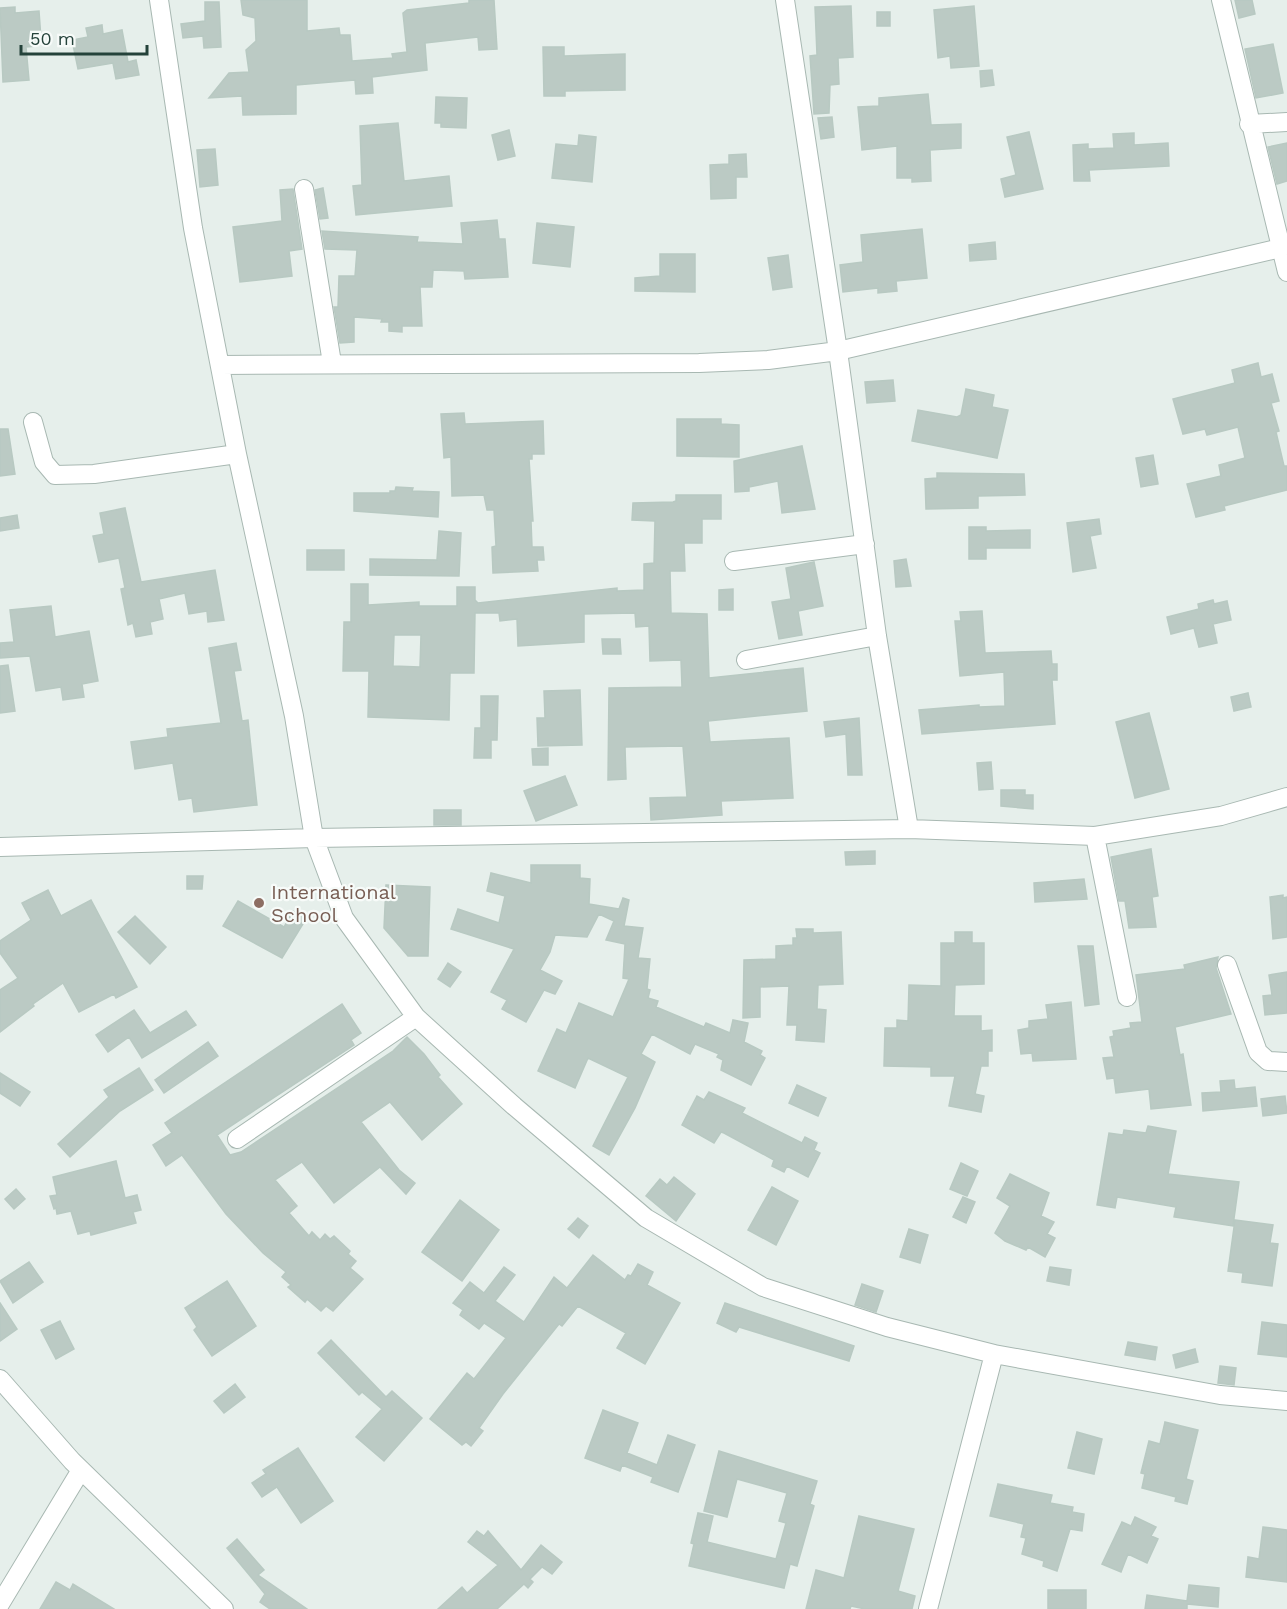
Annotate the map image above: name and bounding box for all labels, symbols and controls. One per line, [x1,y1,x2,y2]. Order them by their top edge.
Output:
scale bar [21,18,147,56]
text: 50 m [30,28,75,49]
place label: International School [271,880,396,927]
marker: International School [252,896,266,910]

